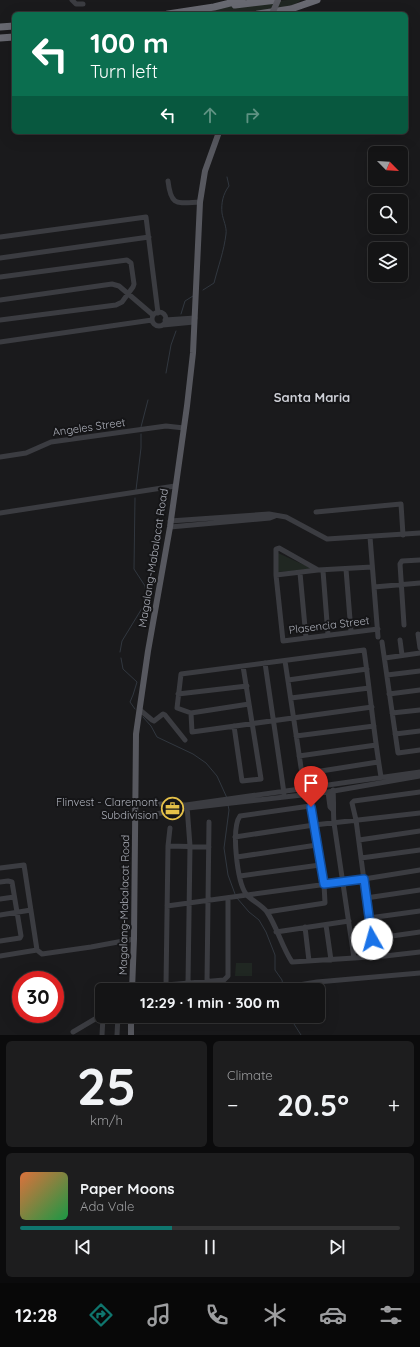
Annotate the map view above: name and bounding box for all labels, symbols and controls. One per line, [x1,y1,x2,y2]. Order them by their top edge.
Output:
text: 100 m [90,25,169,60]
icon: left [24,28,76,80]
text: Turn left [90,60,158,83]
icon: left [157,104,179,126]
icon: ahead [199,104,221,126]
icon: right [241,104,263,126]
north arrow [368,146,408,186]
map controls [368,146,408,282]
button: search [368,194,408,234]
button: layers [368,242,408,282]
district label: Santa Maria [274,389,350,405]
street label: Angeles Street [52,415,126,439]
street label: Magalang-Mabalacat Road [135,487,171,629]
street label: Plasencia Street [288,613,370,637]
pin [294,766,328,807]
icon: arrive [300,772,322,794]
place label: Flinvest - Claremont Subdivision [56,795,158,822]
office icon: Flinvest - Claremont Subdivision [160,795,186,821]
street label: Magalang-Mabalacat Road [116,835,132,975]
position arrow [351,918,393,960]
speed limit sign: 30 [12,971,64,1023]
text: 12:29 · 1 min · 300 m [140,993,280,1012]
text: 25 [77,1053,136,1118]
text: Climate [227,1067,273,1083]
text: 20.5° [277,1086,349,1124]
text: − [227,1091,238,1119]
text: + [388,1091,400,1119]
text: km/h [90,1112,123,1128]
text: Paper Moons [80,1179,175,1198]
text: Ada Vale [80,1198,134,1214]
icon: previous [72,1236,94,1258]
icon: pause [199,1236,221,1258]
icon: next [326,1236,348,1258]
icon: directions [87,1301,115,1329]
icon: music [145,1301,173,1329]
icon: phone [203,1301,231,1329]
icon: climate [261,1301,289,1329]
icon: car [319,1301,347,1329]
icon: filters [377,1301,405,1329]
text: 12:28 [15,1304,57,1327]

